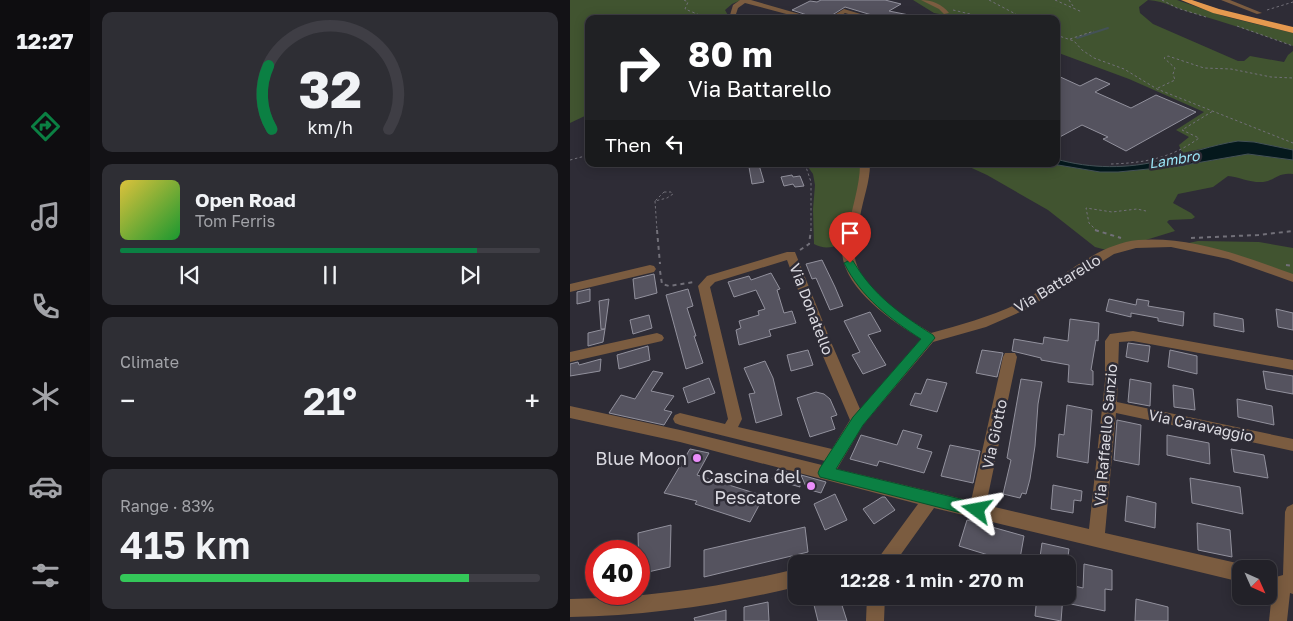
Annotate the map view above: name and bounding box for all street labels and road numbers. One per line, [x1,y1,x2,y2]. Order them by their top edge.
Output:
street label: Via Battarello [1010,250,1104,316]
street label: Via Donatello [786,261,838,357]
street label: Via Raffaello Sanzio [1090,363,1120,507]
street label: Via Giotto [978,398,1010,470]
street label: Via Caravaggio [1147,405,1255,445]

